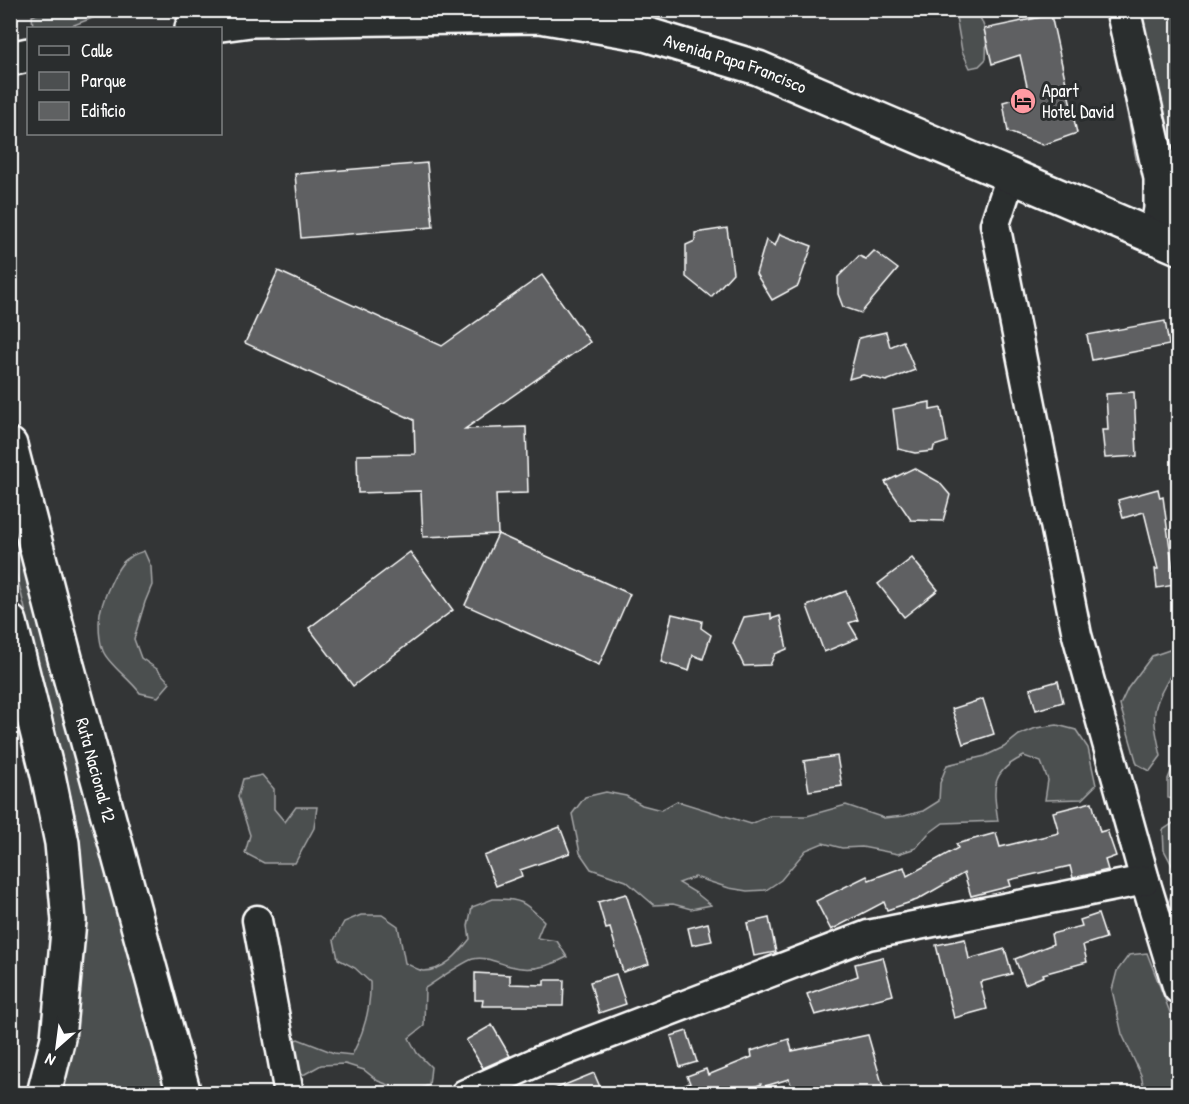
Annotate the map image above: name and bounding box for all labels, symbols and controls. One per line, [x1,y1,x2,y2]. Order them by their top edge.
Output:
legend [27,27,222,135]
street label: Avenida Papa Francisco [661,27,811,99]
text: Calle [81,38,113,63]
text: Parque [81,68,126,93]
place label: Apart Hotel David [1042,78,1114,124]
hotel icon: Apart Hotel David [1008,86,1038,116]
text: Edificio [81,98,125,123]
street label: Ruta Nacional 12 [70,715,122,825]
north arrow [27,1017,87,1077]
text: N [41,1048,59,1072]

